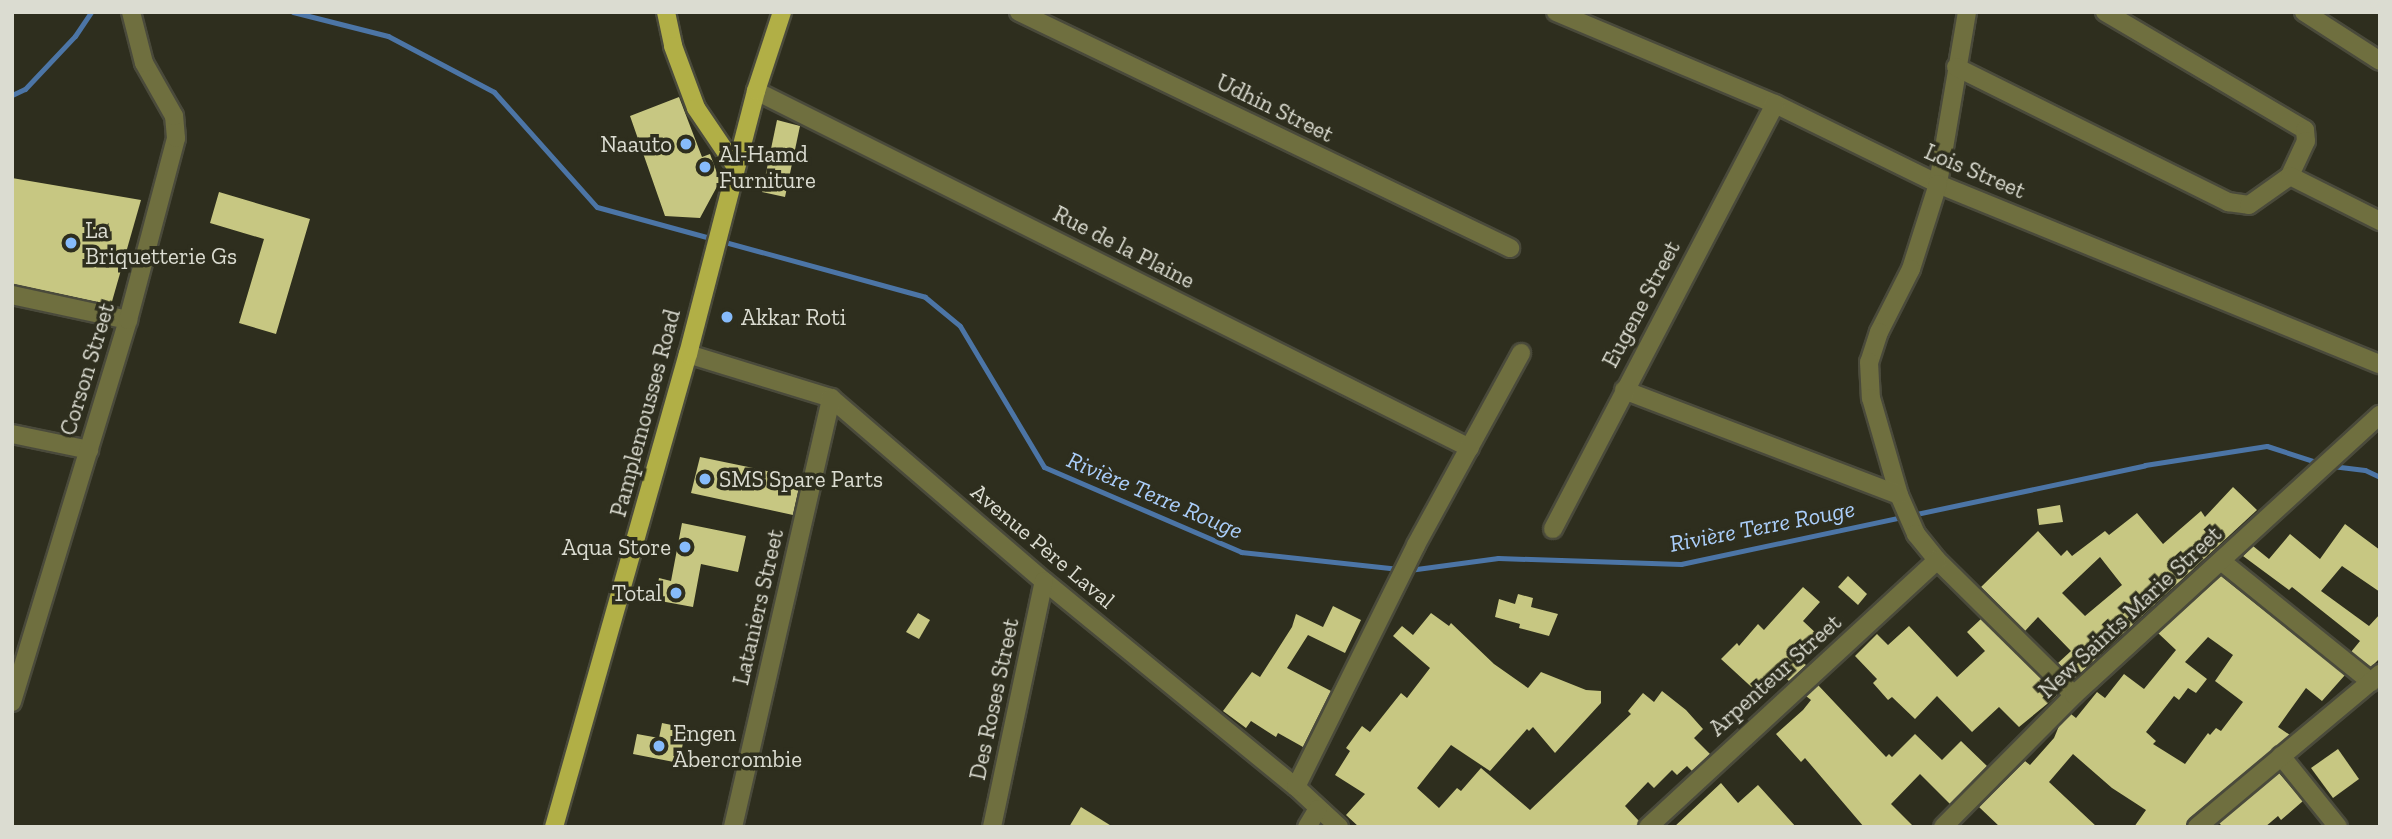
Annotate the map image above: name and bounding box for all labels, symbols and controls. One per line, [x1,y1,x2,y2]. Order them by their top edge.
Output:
street label: Udhin Street [1212,68,1338,148]
place label: Naauto [600,130,672,158]
marker: Naauto [678,136,694,152]
street label: Lois Street [1921,137,2029,205]
place label: Al-Hamd Furniture [719,140,816,194]
marker: Al-Hamd Furniture [697,159,713,175]
street label: Rue de la Plaine [1049,199,1199,295]
place label: La Briquetterie Gs [85,216,237,270]
marker: La Briquetterie Gs [63,235,79,251]
street label: Eugene Street [1596,236,1686,372]
street label: Corson Street [54,299,120,439]
place label: Akkar Roti [741,303,847,331]
street label: Pamplemousses Road [604,306,686,520]
marker: Akkar Roti [719,309,735,325]
water label: Rivière Terre Rouge [1063,445,1247,545]
place label: SMS Spare Parts [719,465,883,493]
marker: SMS Spare Parts [697,471,713,487]
street label: Avenue Père Laval [965,478,1121,614]
water label: Rivière Terre Rouge [1667,494,1857,558]
street label: New Saints Marie Street [2033,520,2227,704]
street label: Lataniers Street [727,526,789,688]
place label: Aqua Store [562,533,671,561]
marker: Aqua Store [677,539,693,555]
place label: Total [612,579,662,607]
marker: Total [668,585,684,601]
street label: Arpenteur Street [1703,608,1847,742]
street label: Des Roses Street [963,616,1025,782]
place label: Engen Abercrombie [673,719,802,773]
marker: Engen Abercrombie [651,738,667,754]

